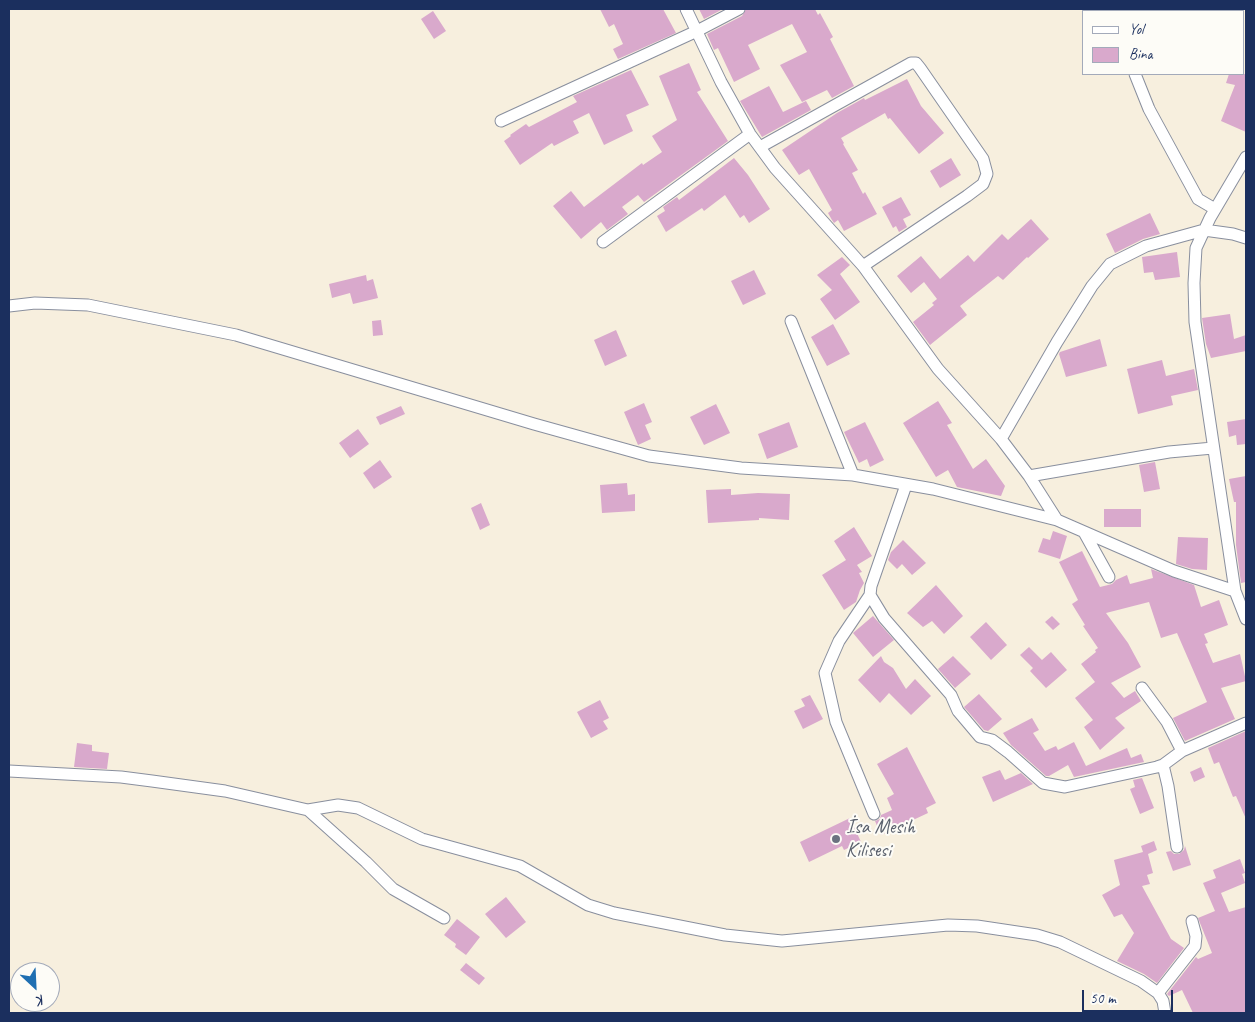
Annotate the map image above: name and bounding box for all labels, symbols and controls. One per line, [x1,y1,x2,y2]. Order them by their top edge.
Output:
legend [1082,10,1245,75]
text: Yol [1129,20,1144,39]
text: Bina [1129,45,1153,64]
place label: İsa Mesih Kilisesi [846,816,915,863]
marker: İsa Mesih Kilisesi [830,833,842,845]
north arrow [10,962,60,1012]
scale bar [1085,980,1176,1012]
text: 50 m [1090,989,1116,1008]
text: K [34,991,48,1009]

